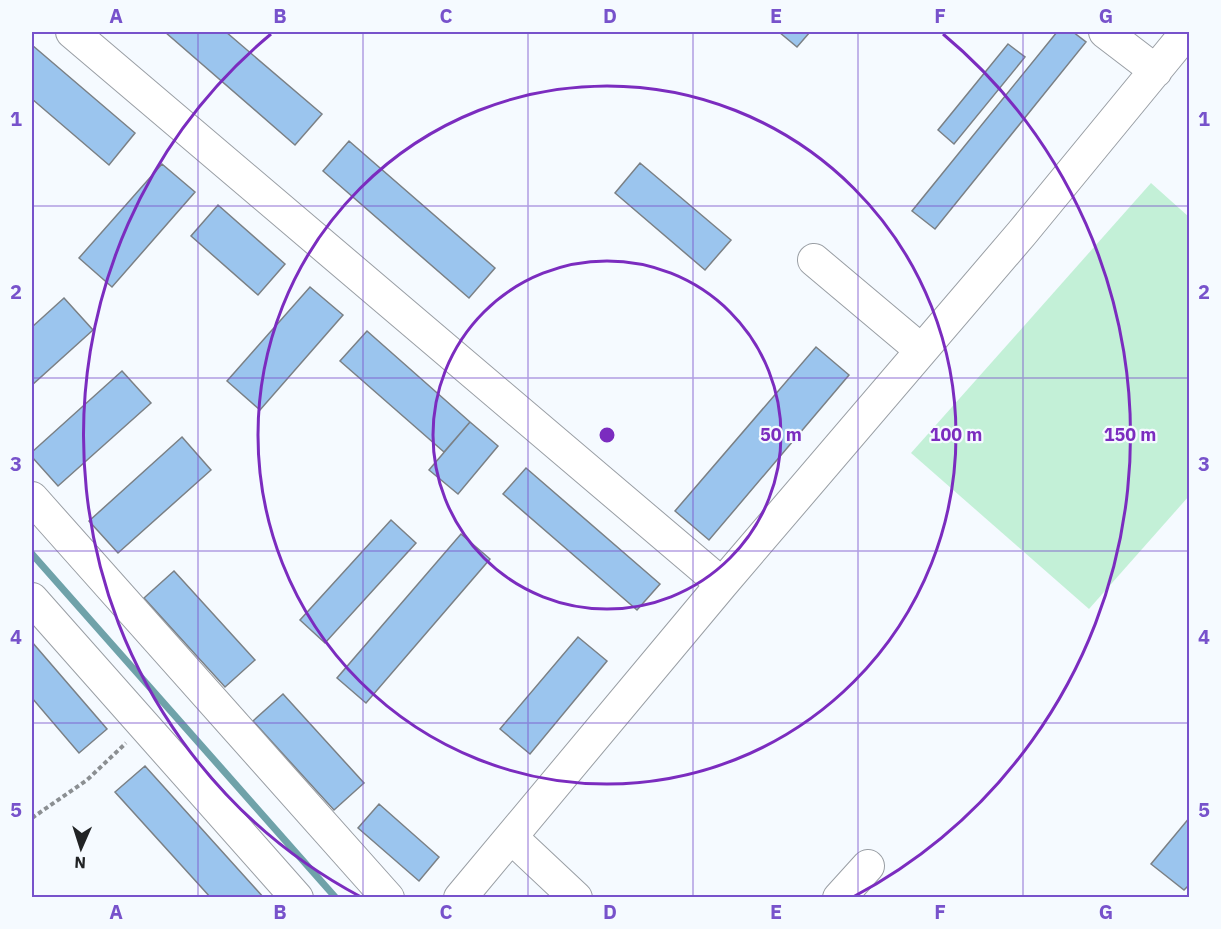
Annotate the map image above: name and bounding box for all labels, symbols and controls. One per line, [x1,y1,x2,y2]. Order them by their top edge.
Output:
text: A [109,2,123,29]
text: B [273,2,287,29]
text: C [439,2,453,29]
text: D [603,2,617,29]
text: E [770,2,782,29]
text: F [934,2,946,29]
text: G [1099,2,1113,29]
text: 1 [10,105,22,132]
text: 1 [1198,105,1210,132]
text: 2 [10,278,22,305]
text: 2 [1198,278,1210,305]
text: 50 m [760,423,802,446]
text: 100 m [930,423,982,446]
text: 150 m [1104,423,1156,446]
centre of rings [597,425,617,445]
text: 3 [10,450,22,477]
text: 3 [1198,450,1210,477]
text: 4 [10,623,22,650]
text: 4 [1198,623,1210,650]
text: 5 [10,796,22,823]
text: 5 [1198,796,1210,823]
north arrow [51,818,111,878]
text: N [74,853,87,873]
text: A [109,898,123,925]
text: B [273,898,287,925]
text: C [439,898,453,925]
text: D [603,898,617,925]
text: E [770,898,782,925]
text: F [934,898,946,925]
text: G [1099,898,1113,925]

